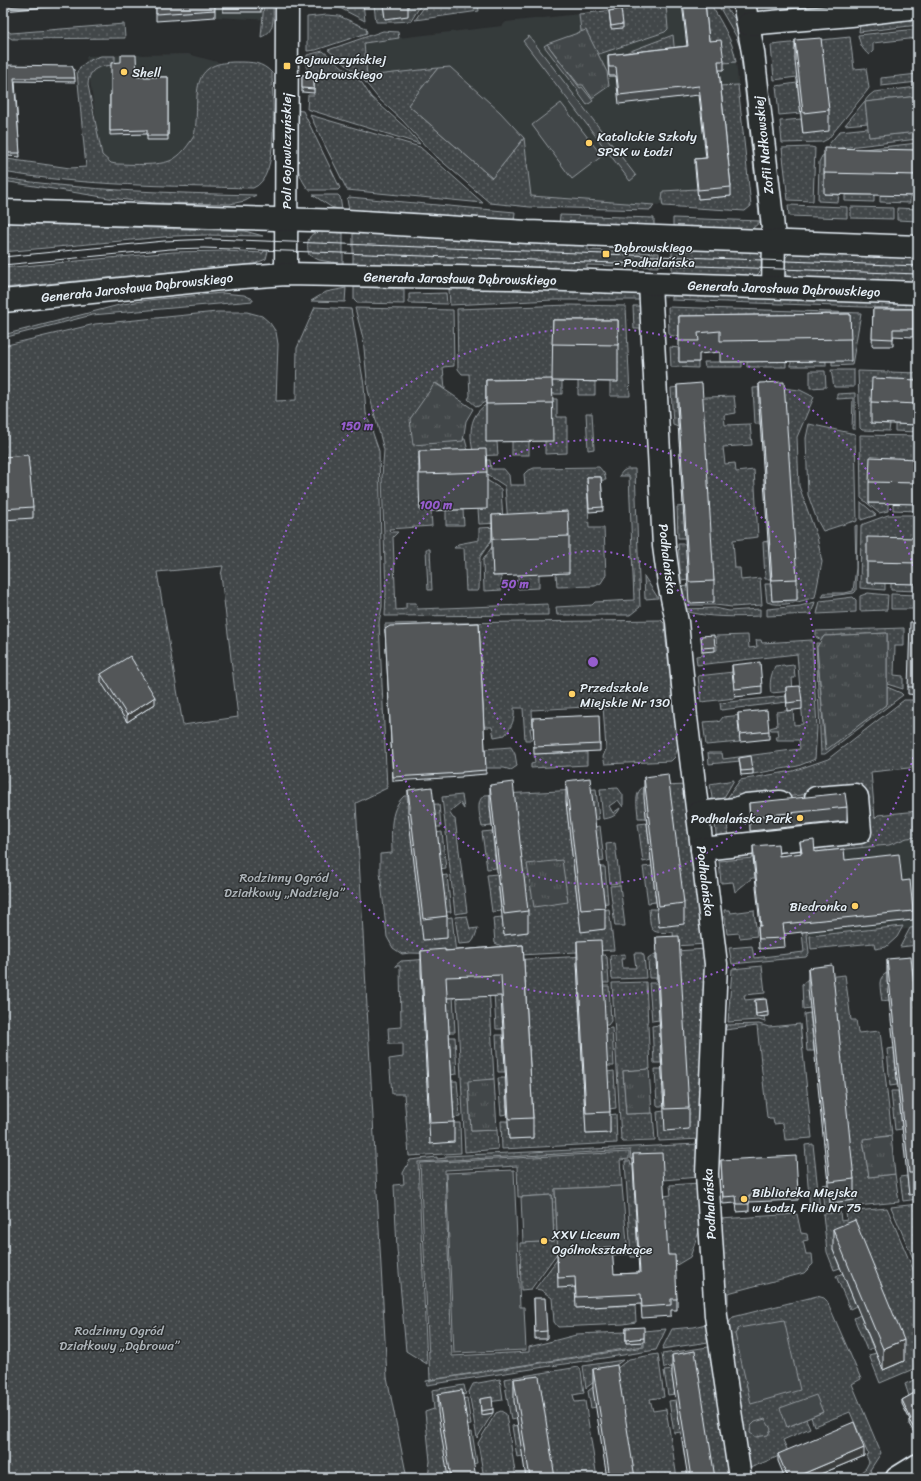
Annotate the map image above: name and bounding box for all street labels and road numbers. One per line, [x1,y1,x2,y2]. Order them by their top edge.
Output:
street label: Poli Gojawiczyńskiej [275,92,298,209]
street label: Zofii Nałkowskiej [747,94,780,195]
street label: Generała Jarosława Dąbrowskiego [363,265,557,292]
street label: Generała Jarosława Dąbrowskiego [40,266,235,309]
street label: Generała Jarosława Dąbrowskiego [687,274,881,303]
street label: Podhalańska [652,522,683,596]
street label: Podhalańska [690,844,721,918]
street label: Podhalańska [696,1167,723,1240]

